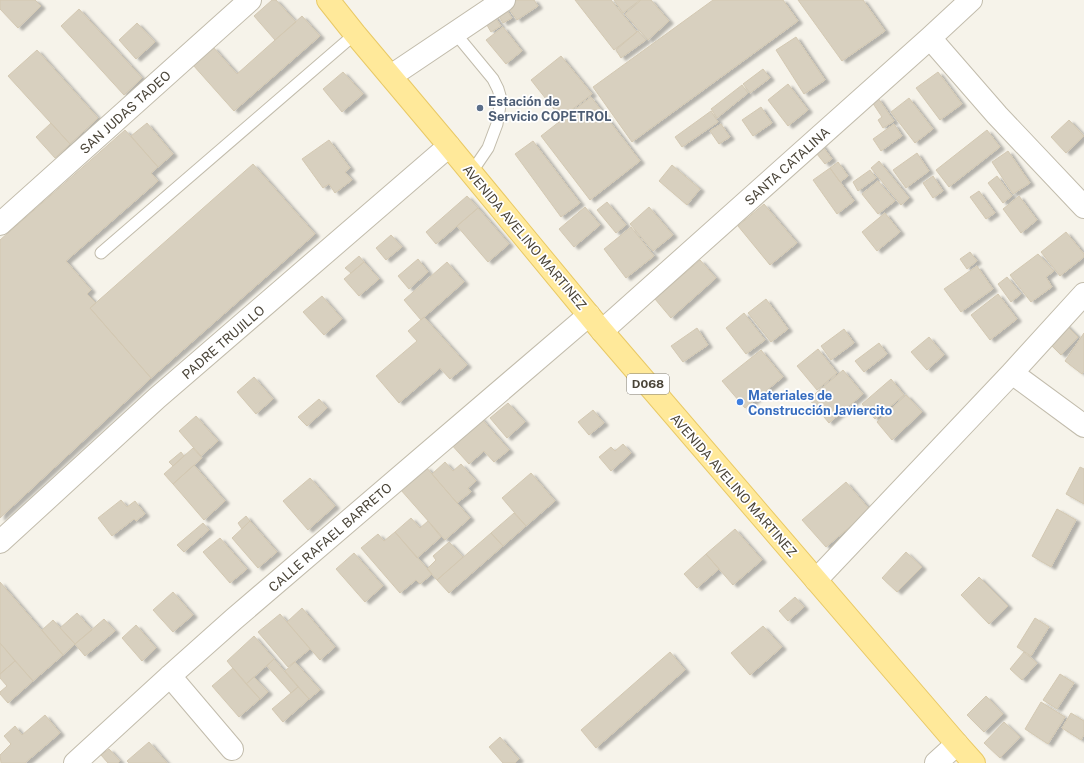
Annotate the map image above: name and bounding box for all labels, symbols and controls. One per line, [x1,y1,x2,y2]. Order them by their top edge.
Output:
street label: SAN JUDAS TADEO [77,68,174,157]
place label: Estación de Servicio COPETROL [488,94,612,124]
marker: Estación de Servicio COPETROL [475,103,485,113]
street label: SANTA CATALINA [742,124,833,209]
street label: AVENIDA AVELINO MARTINEZ [460,162,590,313]
street label: PADRE TRUJILLO [179,303,268,382]
road number: D068 [627,374,669,394]
place label: Materiales de Construcción Javiercito [748,388,892,418]
marker: Materiales de Construcción Javiercito [735,397,745,407]
street label: AVENIDA AVELINO MARTINEZ [667,411,800,560]
street label: CALLE RAFAEL BARRETO [266,480,395,595]

